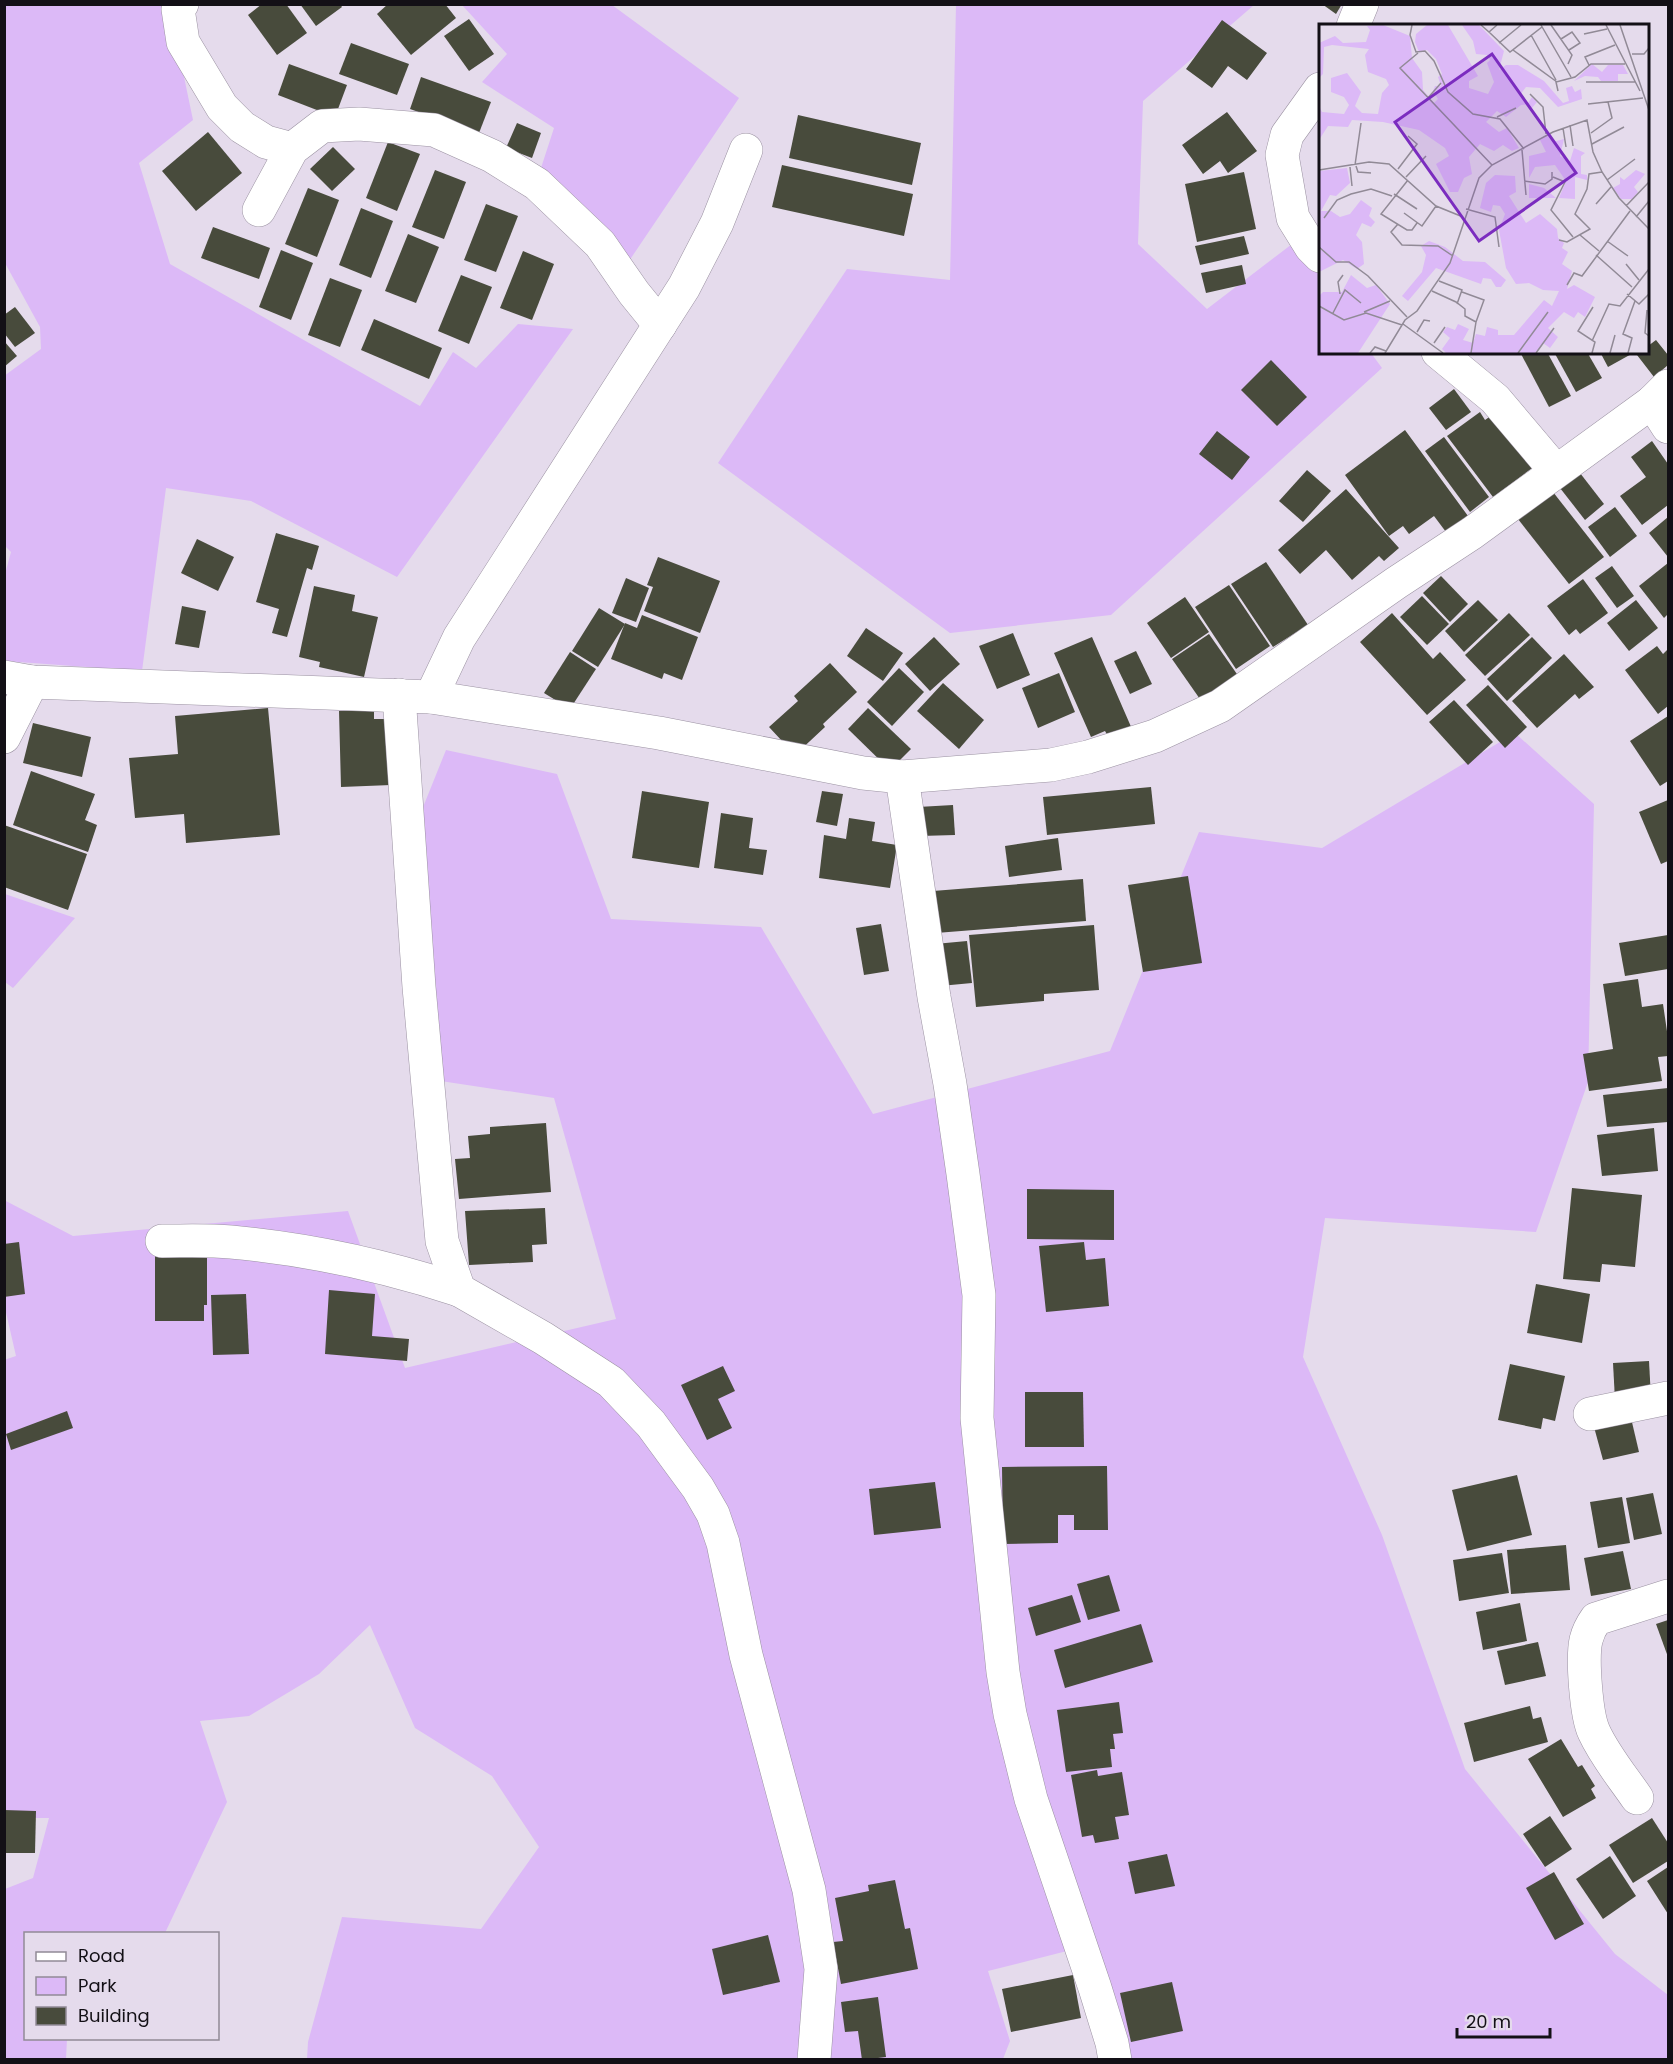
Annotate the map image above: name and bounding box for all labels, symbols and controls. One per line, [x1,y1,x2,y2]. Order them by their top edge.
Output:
inset map [1319,24,1649,354]
legend [24,1932,219,2040]
text: Road [78,1943,125,1968]
text: Park [78,1973,117,1998]
scale bar [1457,2001,1550,2039]
text: Building [78,2003,150,2028]
text: 20 m [1466,2009,1511,2034]

